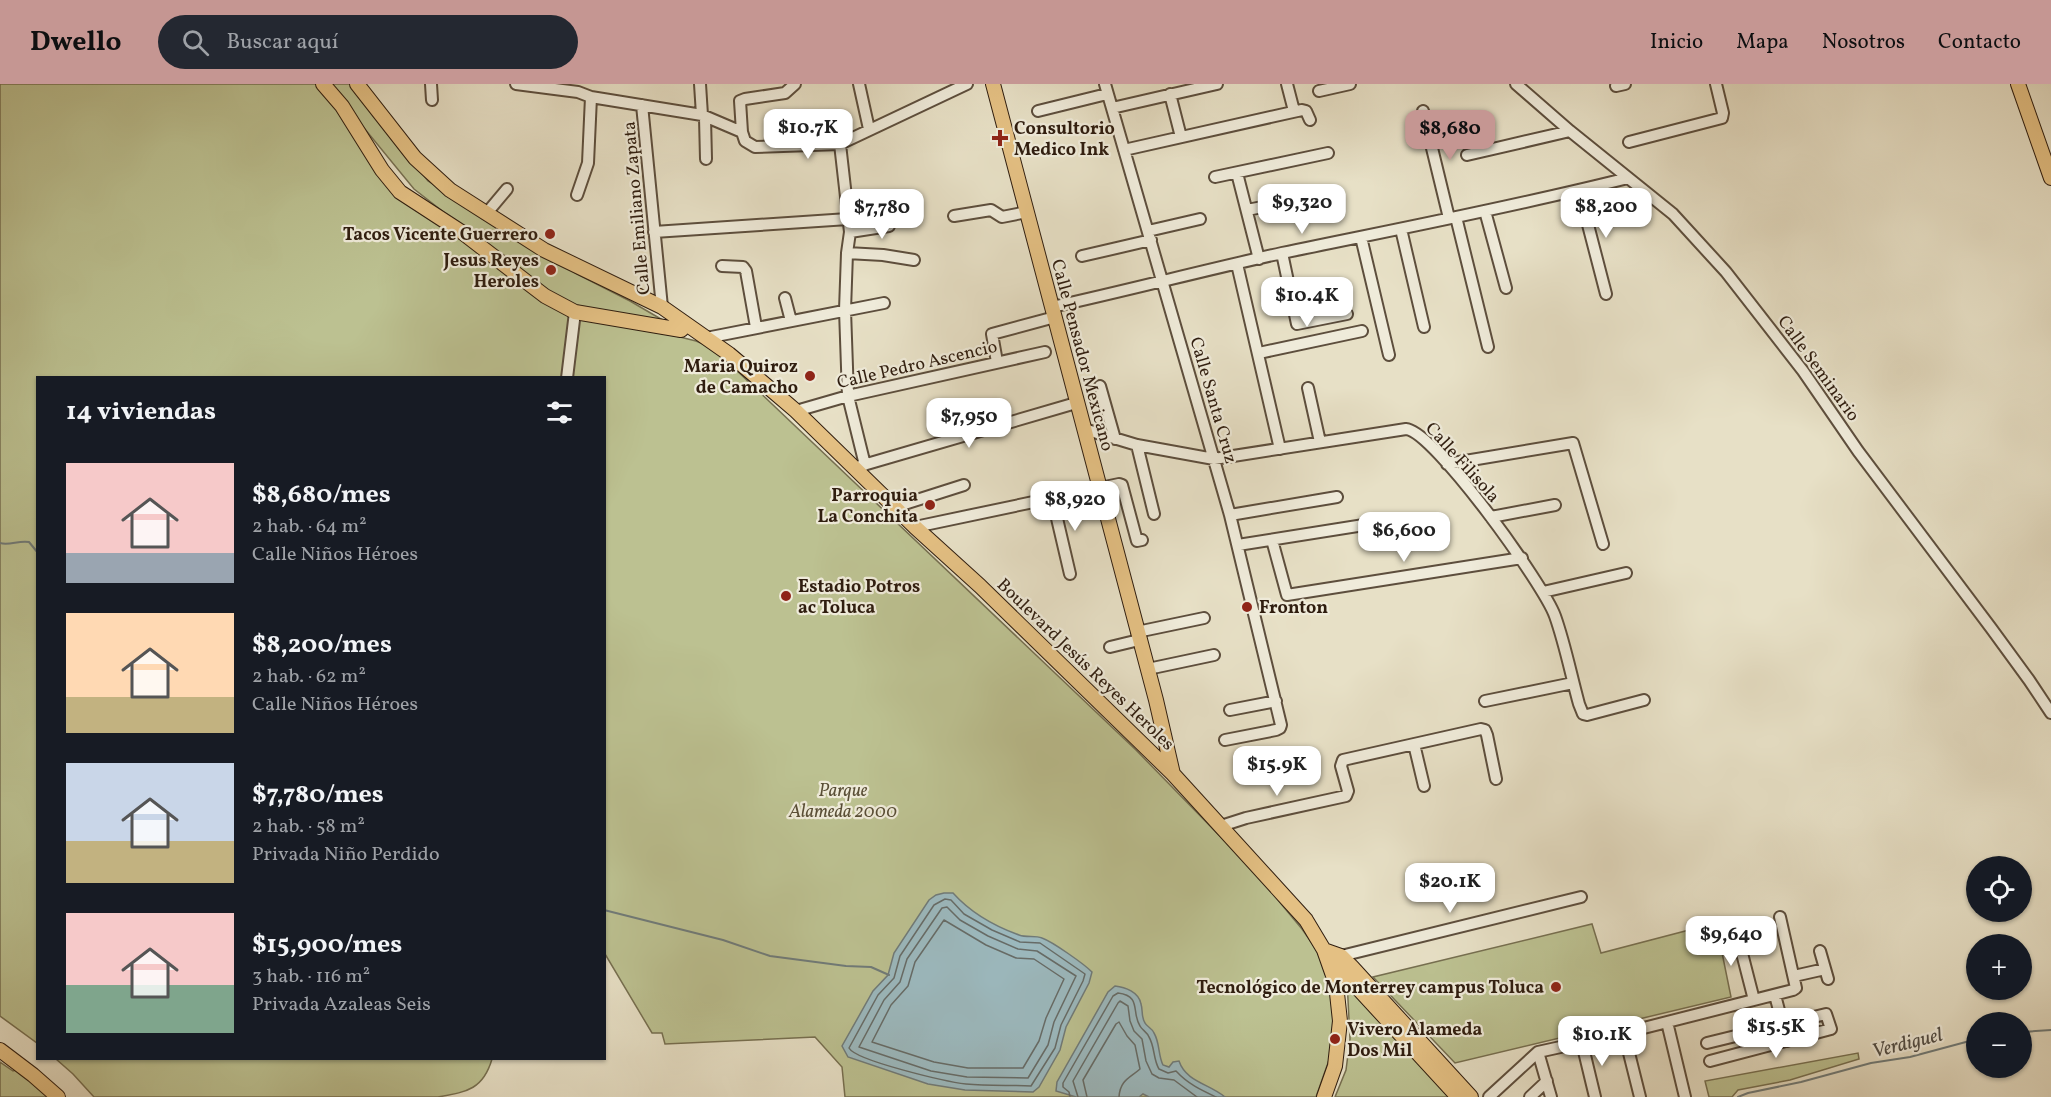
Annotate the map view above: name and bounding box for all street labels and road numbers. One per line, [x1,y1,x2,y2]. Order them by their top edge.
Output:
street label: Calle Emiliano Zapata [617,120,658,296]
street label: Calle Pensador Mexicano [1044,257,1119,454]
street label: Calle Seminario [1771,311,1865,427]
street label: Calle Santa Cruz [1183,334,1243,467]
street label: Calle Pedro Ascencio [835,335,1000,396]
street label: Calle Filisola [1419,417,1505,509]
street label: Boulevard Jesús Reyes Heroles [991,573,1179,757]

